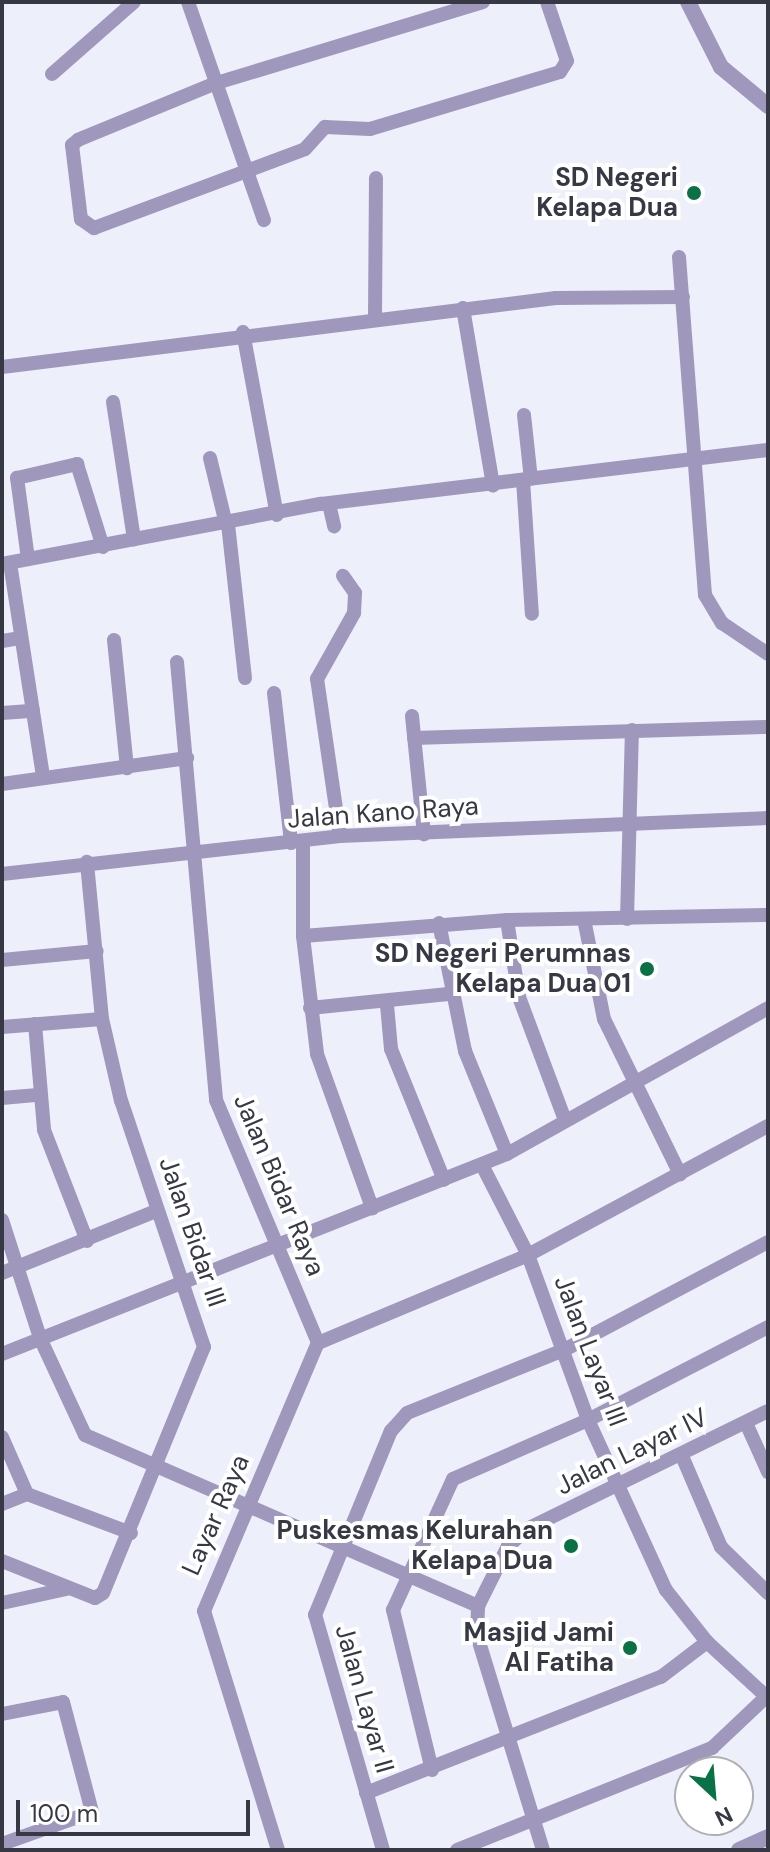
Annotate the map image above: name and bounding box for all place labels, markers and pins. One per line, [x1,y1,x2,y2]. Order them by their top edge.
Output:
place label: SD Negeri Kelapa Dua [536,162,678,224]
marker: SD Negeri Kelapa Dua [685,184,703,202]
place label: SD Negeri Perumnas Kelapa Dua 01 [375,938,631,1000]
marker: SD Negeri Perumnas Kelapa Dua 01 [638,960,656,978]
place label: Puskesmas Kelurahan Kelapa Dua [276,1515,553,1576]
marker: Puskesmas Kelurahan Kelapa Dua [560,1535,582,1557]
place label: Masjid Jami Al Fatiha [464,1617,614,1678]
marker: Masjid Jami Al Fatiha [621,1639,639,1657]

